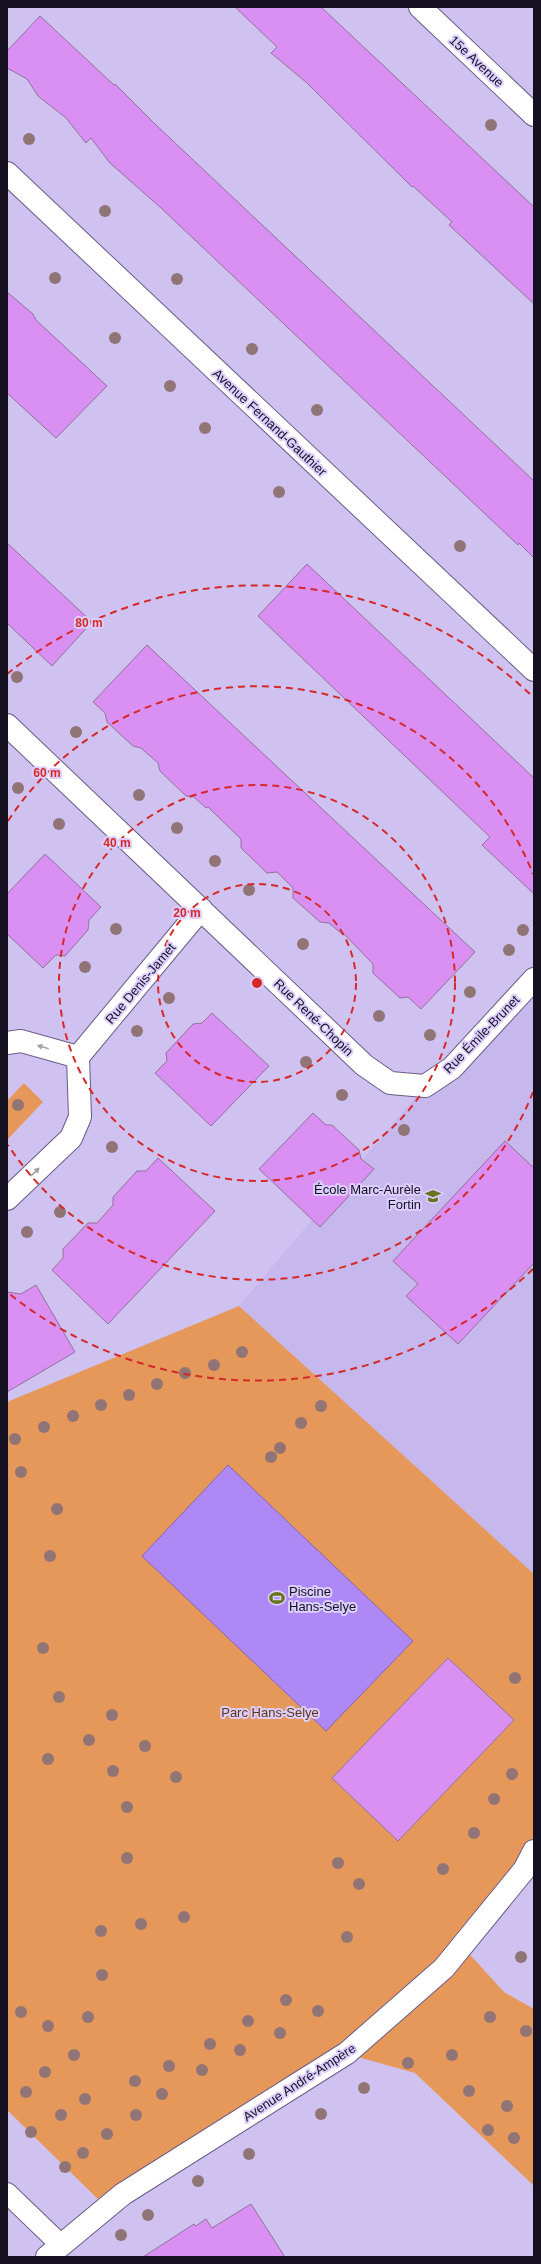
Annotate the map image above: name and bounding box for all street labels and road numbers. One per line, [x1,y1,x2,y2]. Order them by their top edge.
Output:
street label: 15e Avenue [447,33,507,90]
street label: Avenue Fernand-Gauthier [210,366,330,479]
street label: Rue Denis-Jamet [102,940,179,1027]
street label: Rue René-Chopin [271,976,356,1059]
street label: Rue Émile-Brunet [440,992,523,1076]
street label: Avenue André-Ampère [240,2040,358,2124]

